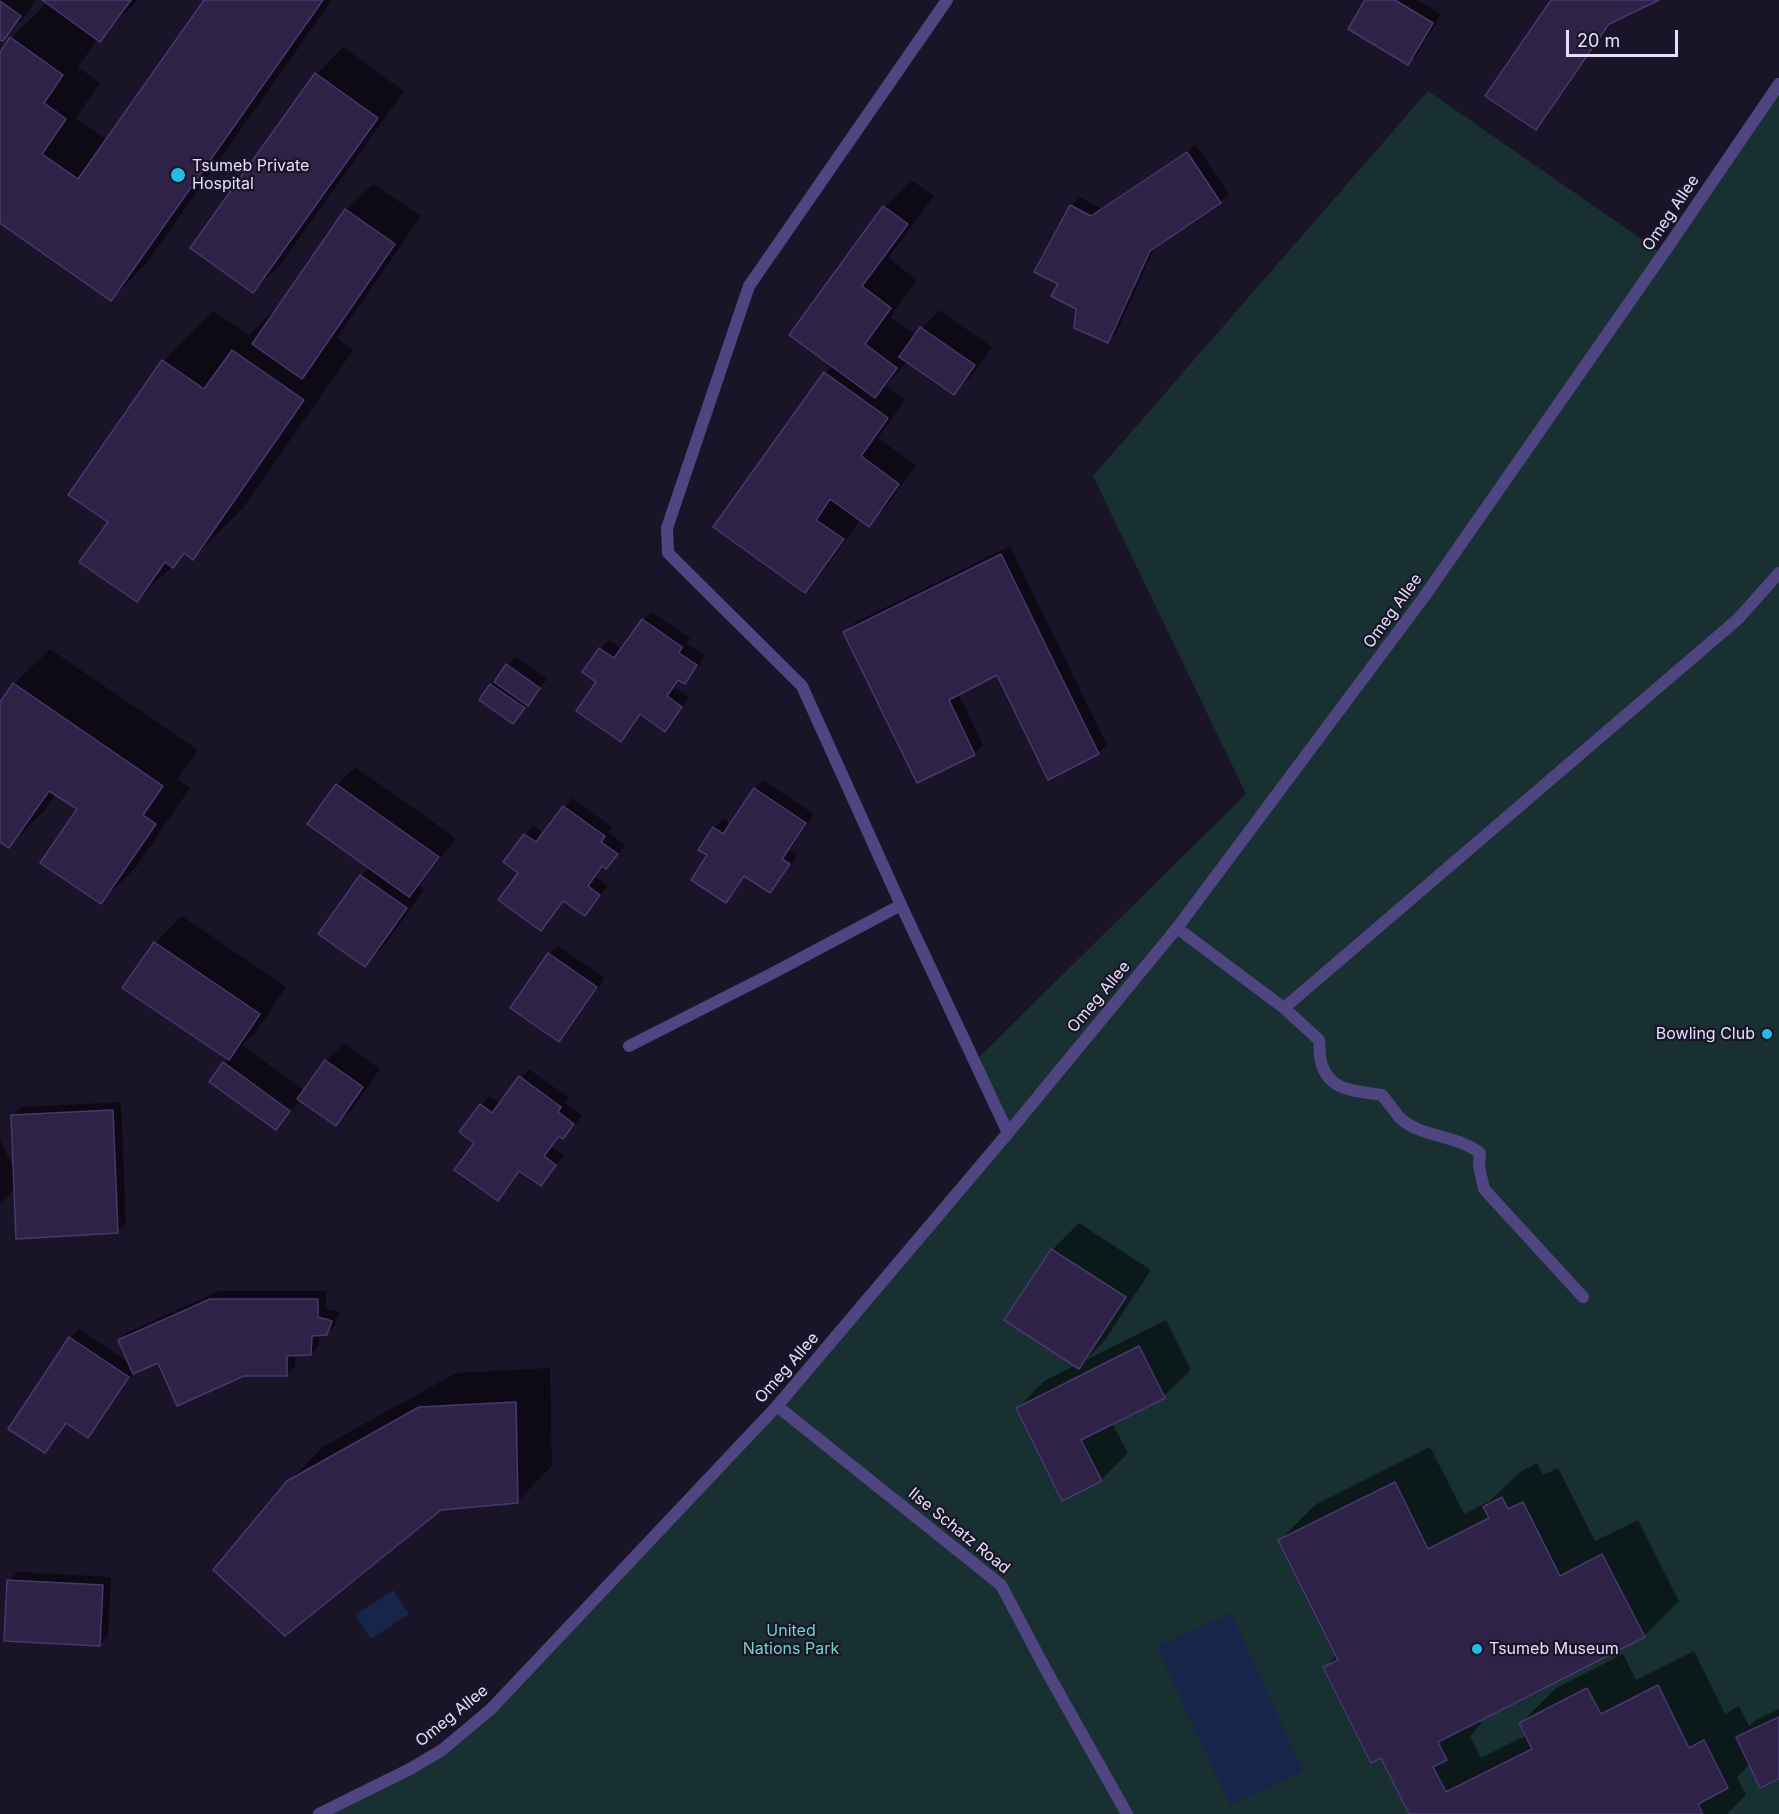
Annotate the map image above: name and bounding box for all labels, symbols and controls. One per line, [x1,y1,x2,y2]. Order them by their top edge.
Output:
scale bar [1569,18,1682,56]
text: 20 m [1577,30,1620,51]
place label: Tsumeb Private Hospital [192,156,309,194]
marker: Tsumeb Private Hospital [169,166,187,184]
street label: Omeg Allee [1639,171,1703,255]
street label: Omeg Allee [1360,570,1426,652]
street label: Omeg Allee [1064,957,1134,1037]
place label: Bowling Club [1656,1024,1755,1044]
marker: Bowling Club [1760,1027,1774,1041]
street label: Omeg Allee [751,1329,823,1407]
street label: Ilse Schatz Road [904,1484,1014,1578]
park label: United Nations Park [743,1621,839,1659]
place label: Tsumeb Museum [1489,1639,1619,1659]
marker: Tsumeb Museum [1470,1642,1484,1656]
street label: Omeg Allee [412,1681,492,1751]

